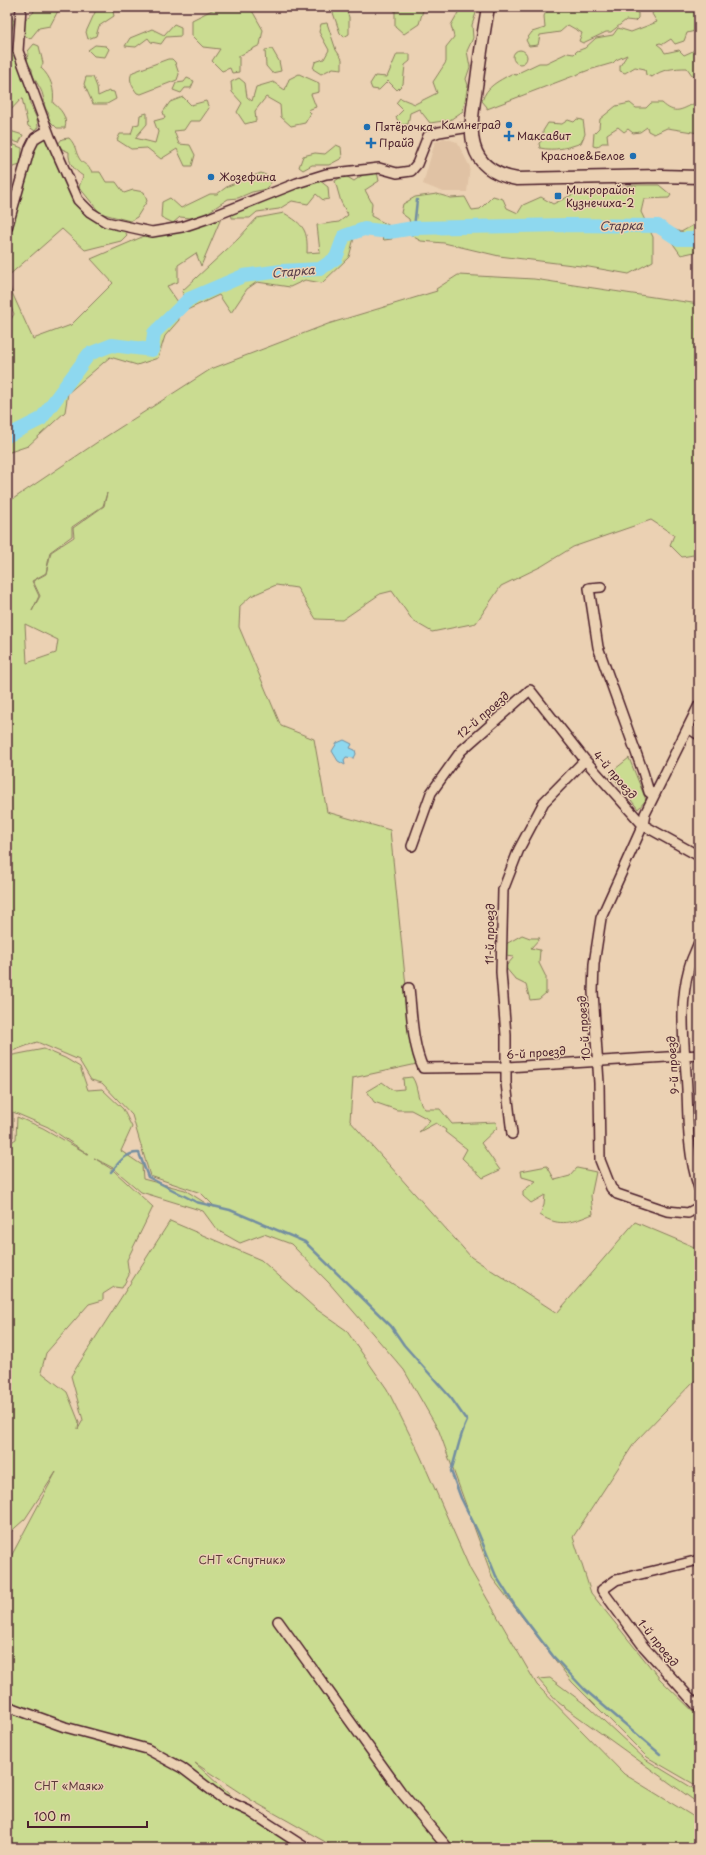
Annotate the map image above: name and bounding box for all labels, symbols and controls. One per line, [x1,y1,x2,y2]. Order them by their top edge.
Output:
place label: Камнеград [441,116,501,133]
place label: Пятёрочка [375,118,433,135]
marker: Камнеград [504,120,514,130]
marker: Пятёрочка [362,122,372,132]
place label: Максавит [517,127,571,144]
marker: Максавит [504,131,514,141]
place label: Прайд [379,134,414,151]
marker: Прайд [366,138,376,148]
place label: Красное&Белое [541,147,625,164]
marker: Красное&Белое [628,151,638,161]
place label: Жозефина [219,168,276,185]
marker: Жозефина [206,172,216,182]
place label: Микрорайон Кузнечиха-2 [566,181,635,211]
marker: Микрорайон Кузнечиха-2 [553,191,563,201]
water label: Старка [599,216,643,234]
water label: Старка [271,260,316,282]
street label: 12-й проезд [453,687,513,742]
street label: 4-й проезд [589,747,641,803]
street label: 11-й проезд [480,903,499,965]
street label: 10-й проезд [573,995,594,1061]
street label: 9-й проезд [662,1035,683,1095]
street label: 6-й проезд [506,1042,566,1063]
park label: СНТ «Спутник» [199,1551,285,1568]
street label: 1-й проезд [634,1615,683,1670]
park label: СНТ «Маяк» [34,1777,104,1794]
scale bar [28,1803,147,1829]
text: 100 m [34,1807,71,1825]

